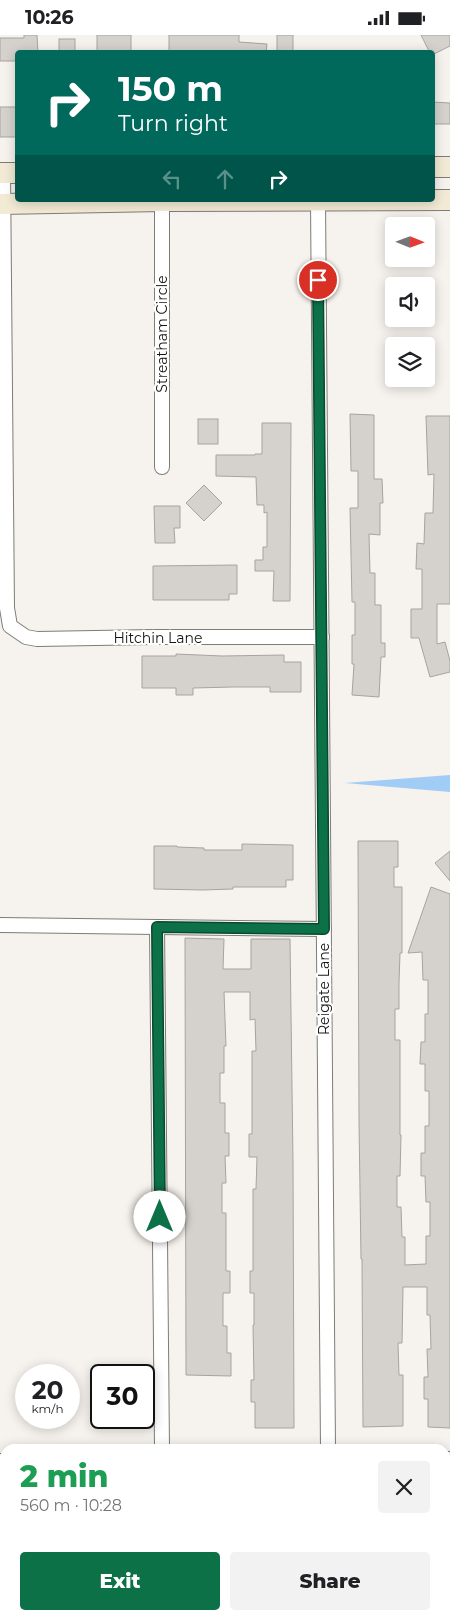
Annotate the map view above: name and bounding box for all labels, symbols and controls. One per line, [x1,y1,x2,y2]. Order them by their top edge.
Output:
text: 10:26 [25,6,74,29]
text: 150 m [118,67,223,110]
icon: right [35,70,100,135]
text: Turn right [118,110,228,137]
icon: left [158,165,186,193]
icon: ahead [211,165,239,193]
icon: right [264,165,292,193]
north arrow [385,217,435,267]
map controls [385,217,435,387]
pin [297,259,339,301]
icon: arrive [304,266,332,294]
street label: Streatham Circle [153,275,171,393]
button: sound [385,277,435,327]
button: layers [385,337,435,387]
street label: Hitchin Lane [113,629,203,647]
street label: Reigate Lane [315,943,333,1035]
position arrow [133,1190,185,1242]
speed limit sign: 30 [90,1364,155,1429]
text: 20 [32,1375,63,1405]
text: km/h [31,1401,64,1416]
text: 2 min [20,1458,108,1495]
button: close [378,1461,430,1513]
text: 560 m · 10:28 [20,1496,122,1515]
button: Exit [20,1552,220,1610]
button: Share [230,1552,430,1610]

